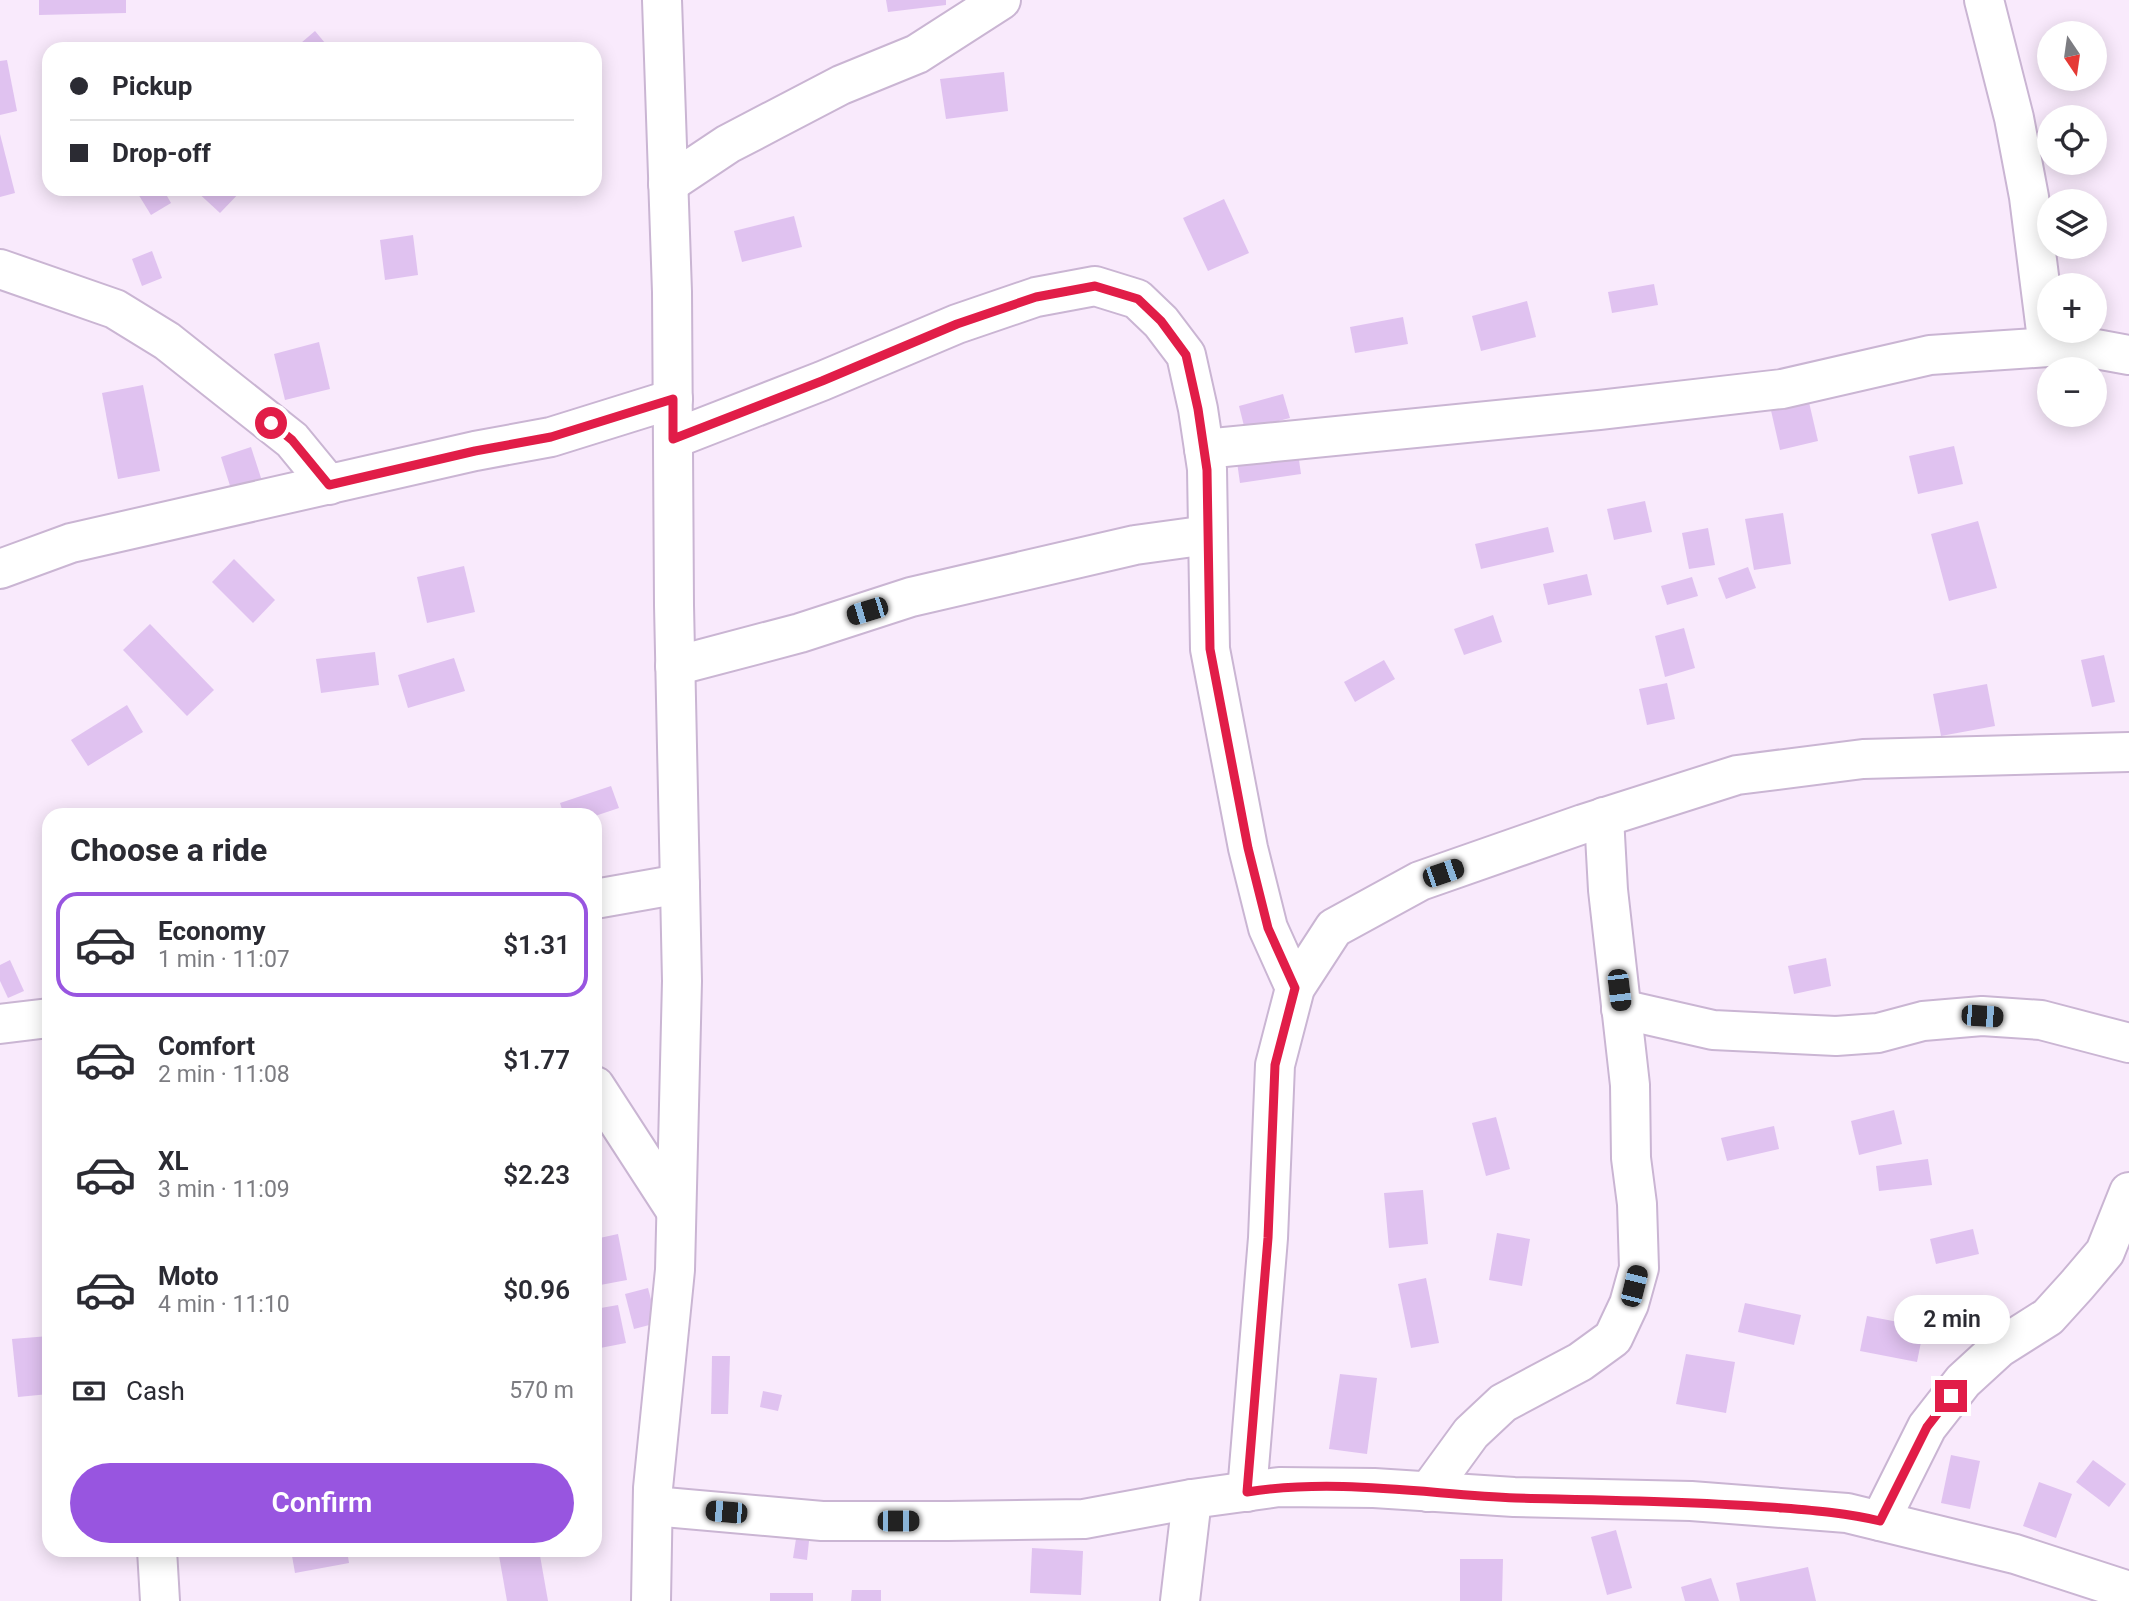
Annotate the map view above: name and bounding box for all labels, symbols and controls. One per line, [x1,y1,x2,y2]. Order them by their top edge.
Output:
north arrow [2037,21,2107,91]
map controls [2037,21,2107,427]
text: Pickup [112,71,192,101]
button: locate [2037,105,2107,175]
text: Drop-off [112,138,211,168]
button: layers [2037,189,2107,259]
button: + [2037,273,2107,343]
button: − [2037,357,2107,427]
route start [255,407,287,439]
car [844,595,891,627]
text: Choose a ride [70,831,267,869]
car [1420,856,1467,890]
icon: car [74,913,137,976]
text: Economy [158,916,265,946]
text: $1.31 [503,930,570,960]
text: 1 min · 11:07 [158,946,290,973]
car [1607,968,1632,1012]
car [1961,1004,2004,1028]
icon: car [74,1028,137,1091]
text: Comfort [158,1031,255,1061]
text: $1.77 [503,1045,570,1075]
text: 2 min · 11:08 [158,1061,290,1088]
icon: car [74,1143,137,1206]
text: XL [158,1146,189,1176]
text: $2.23 [503,1160,570,1190]
text: 3 min · 11:09 [158,1176,290,1203]
icon: car [74,1258,137,1321]
text: Moto [158,1261,219,1291]
car [1619,1263,1650,1309]
text: $0.96 [503,1275,570,1305]
text: 4 min · 11:10 [158,1291,290,1318]
callout: 2 min [1893,1294,2009,1344]
text: 2 min [1923,1306,1981,1333]
icon: cash [70,1372,108,1410]
text: Cash [126,1376,185,1406]
text: 570 m [509,1377,574,1404]
route end [1935,1380,1967,1412]
button: Confirm [70,1463,574,1543]
car [705,1500,748,1524]
car [878,1511,920,1532]

